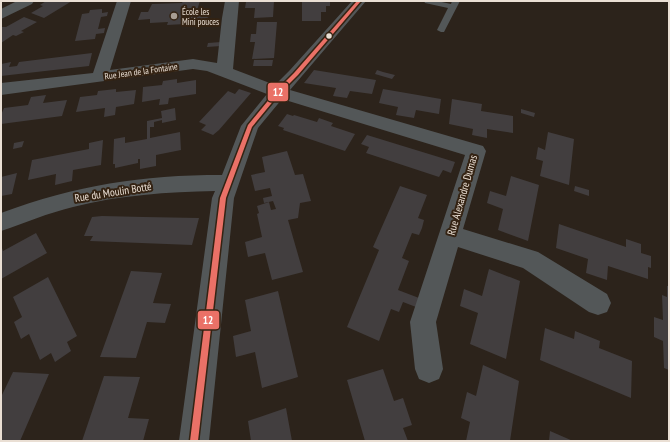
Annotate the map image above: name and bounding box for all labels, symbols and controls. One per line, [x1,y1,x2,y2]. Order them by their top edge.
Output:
place label: École les Mini pouces [182,6,219,27]
marker: École les Mini pouces [169,11,179,21]
unlabelled marker [324,31,334,41]
street label: Rue Jean de la Fontaine [104,60,178,82]
line badge: 12 [267,82,289,102]
text: 12 [273,85,283,99]
street label: Rue Alexandre Dumas [444,153,480,237]
street label: Rue du Moulin Botté [73,179,153,205]
line badge: 12 [197,310,220,330]
text: 12 [203,313,213,327]

